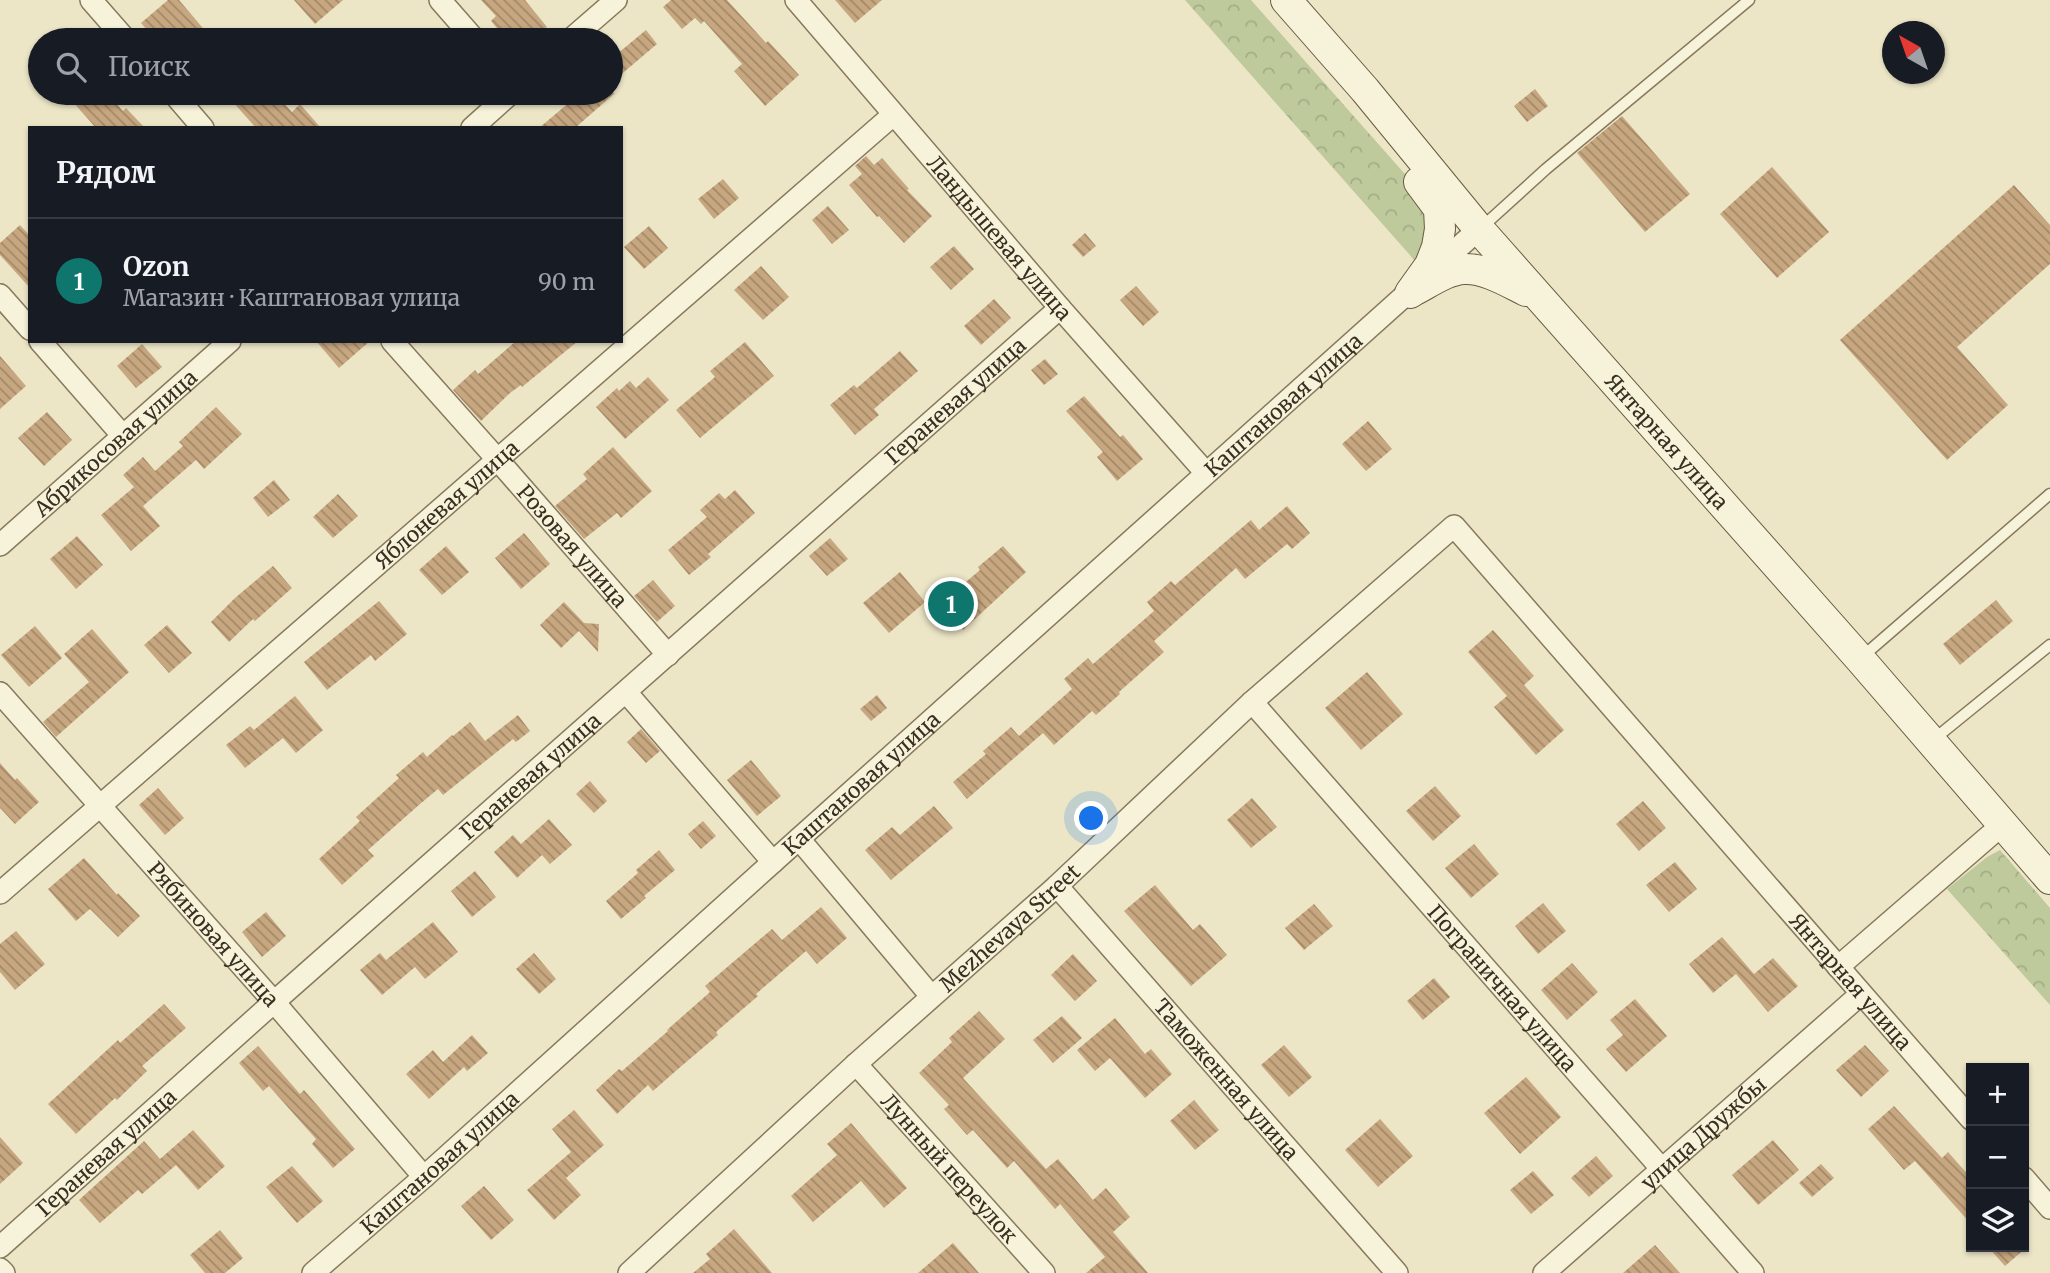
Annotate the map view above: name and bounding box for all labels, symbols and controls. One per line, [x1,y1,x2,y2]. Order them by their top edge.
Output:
north arrow [1882,21,1945,84]
search box [28,28,623,105]
icon: search [52,48,90,86]
text: Поиск [108,50,190,83]
street label: Ландышевая улица [921,150,1078,326]
text: Рядом [56,153,156,191]
text: Ozon [123,250,189,283]
text: 1 [74,267,84,296]
text: 90 m [538,267,595,296]
text: Магазин · Каштановая улица [123,283,460,312]
street label: Каштановая улица [1199,327,1368,482]
street label: Гераневая улица [879,331,1031,470]
street label: Абрикосовая улица [27,363,202,523]
street label: Янтарная улица [1599,367,1735,515]
street label: Яблоневая улица [369,434,524,574]
street label: Розовая улица [512,479,634,613]
pin: 1 [928,578,974,630]
street label: Каштановая улица [777,705,945,861]
street label: Гераневая улица [454,707,606,845]
your location [1074,801,1108,835]
street label: Рябиновая улица [142,856,285,1012]
street label: Mezhevaya Street [934,858,1086,997]
street label: Пограничная улица [1422,898,1583,1077]
street label: Янтарная улица [1784,907,1918,1055]
street label: Таможенная улица [1148,993,1305,1165]
map controls [1966,1063,2029,1252]
button: + [1966,1063,2029,1126]
street label: улица Дружбы [1635,1070,1772,1195]
street label: Гераневая улица [30,1083,182,1222]
street label: Каштановая улица [355,1085,524,1240]
street label: Лунный переулок [875,1088,1024,1248]
button: − [1966,1126,2029,1189]
button: layers [1966,1189,2029,1252]

